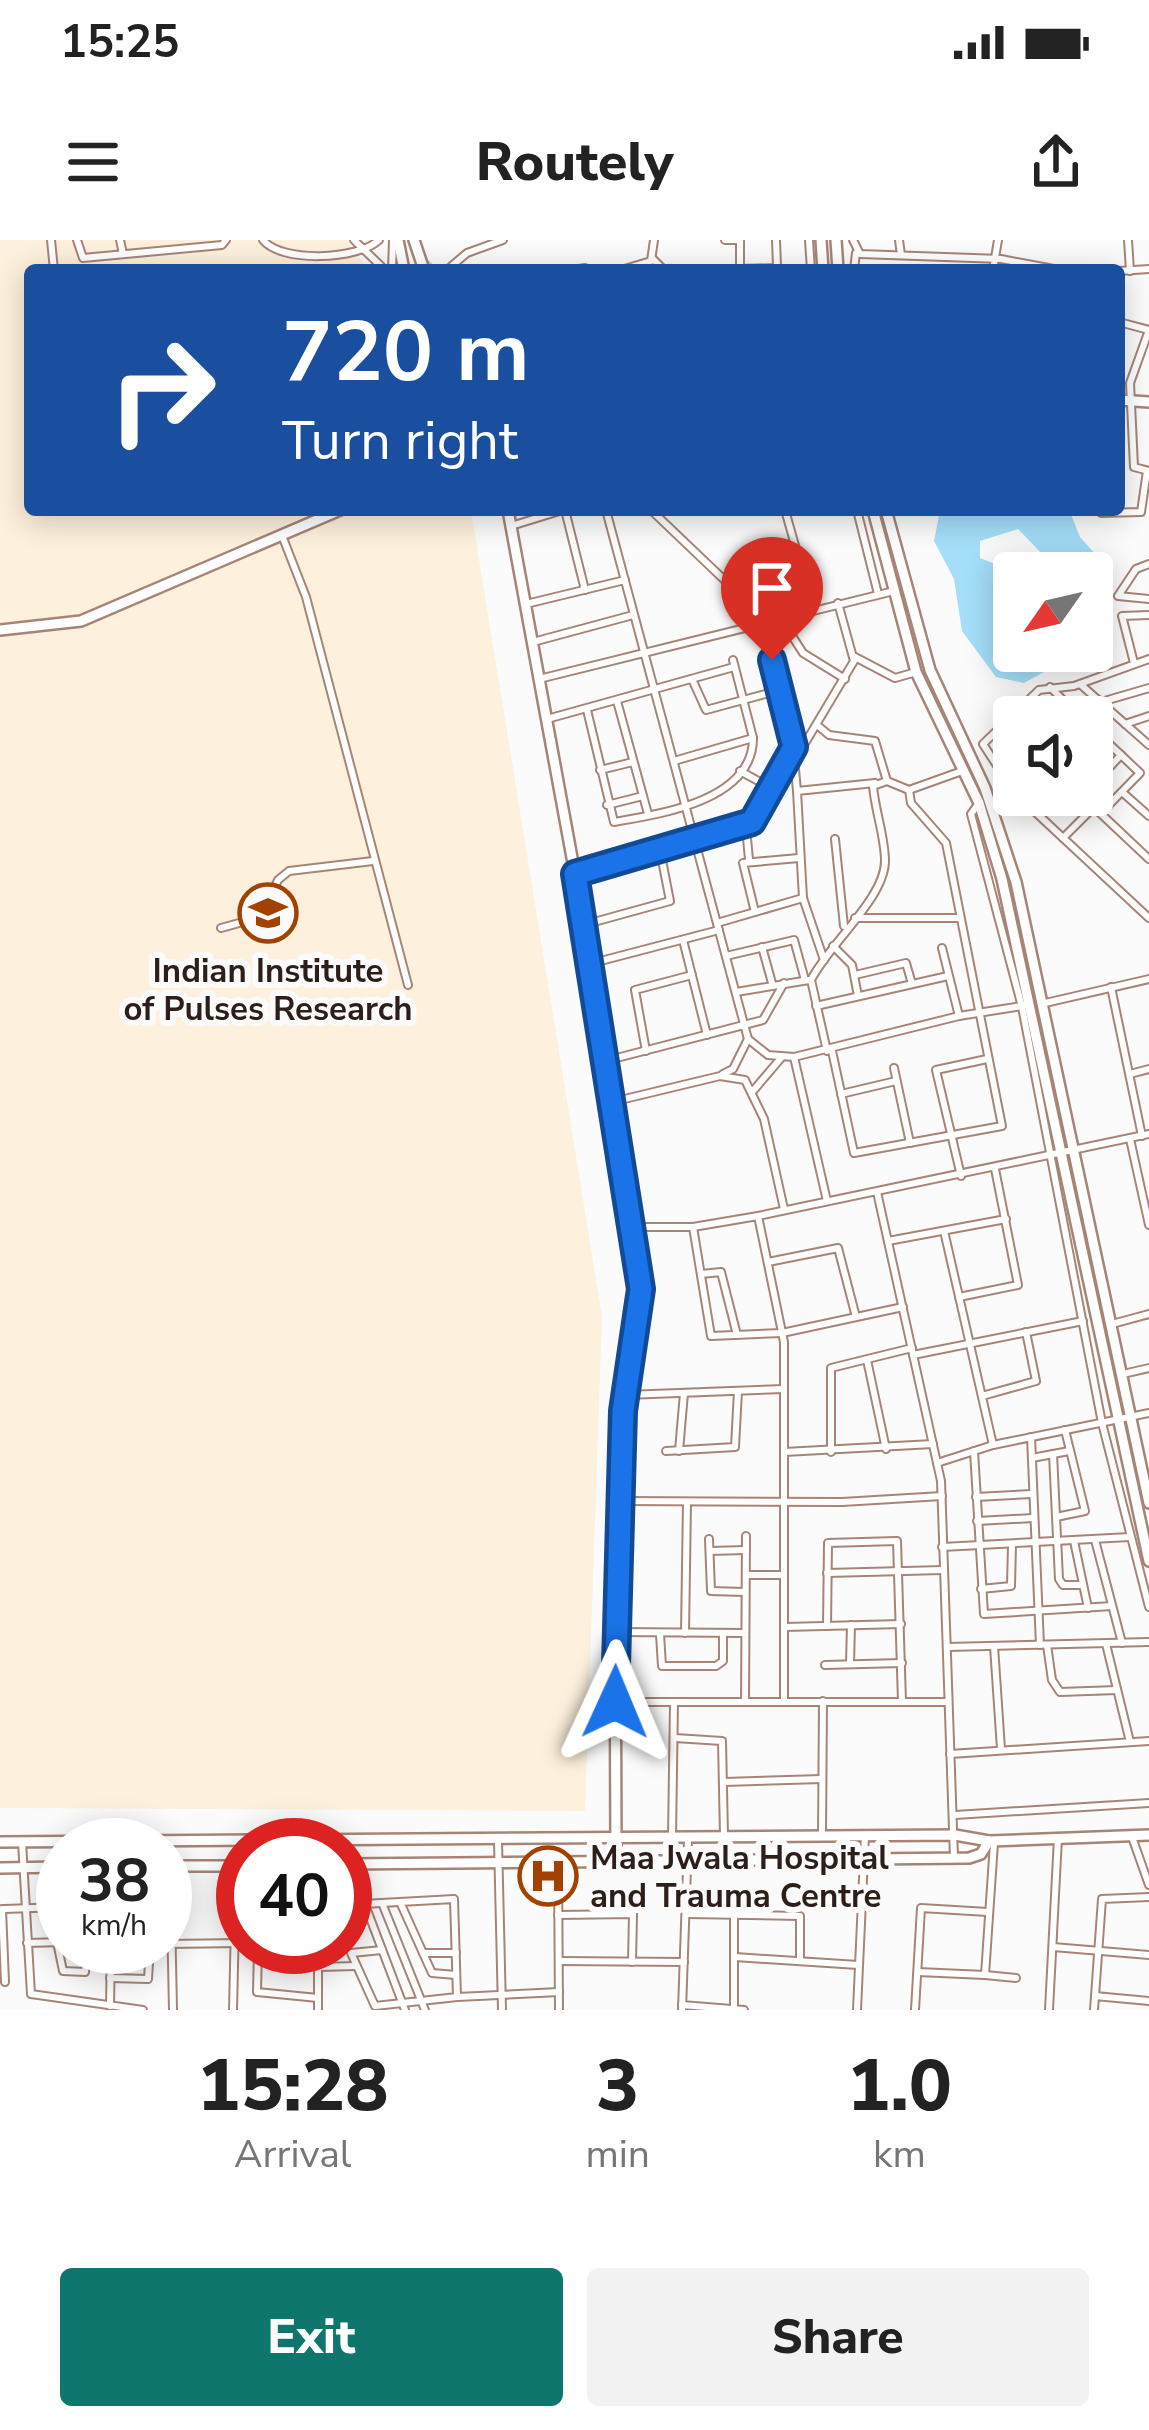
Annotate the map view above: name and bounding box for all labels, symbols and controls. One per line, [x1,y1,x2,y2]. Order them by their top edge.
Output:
text: 15:25 [60,12,179,73]
text: Routely [476,125,673,199]
icon: menu [60,129,126,195]
icon: share [1023,129,1089,195]
text: 720 m [282,295,530,410]
icon: right [84,312,240,468]
text: Turn right [282,404,518,478]
pin [721,537,823,660]
north arrow [993,552,1113,672]
map controls [993,552,1113,816]
icon: arrive [739,555,805,621]
button: sound [993,696,1113,816]
school or university icon: Indian Institute of Pulses Research [237,882,299,944]
place label: Indian Institute of Pulses Research [123,949,413,1032]
position arrow [552,1639,678,1765]
speed limit sign: 40 [216,1818,372,1974]
place label: Maa Jwala Hospital and Trauma Centre [590,1836,889,1919]
text: 38 [78,1840,150,1922]
hospital icon: Maa Jwala Hospital and Trauma Centre [517,1845,579,1907]
text: km/h [81,1905,147,1946]
text: 15:28 [197,2037,388,2135]
text: 3 [596,2037,639,2135]
text: 1.0 [847,2037,952,2135]
text: Arrival [234,2128,351,2181]
text: min [585,2128,650,2181]
text: km [873,2128,926,2181]
button: Exit [60,2268,563,2406]
button: Share [587,2268,1089,2406]

